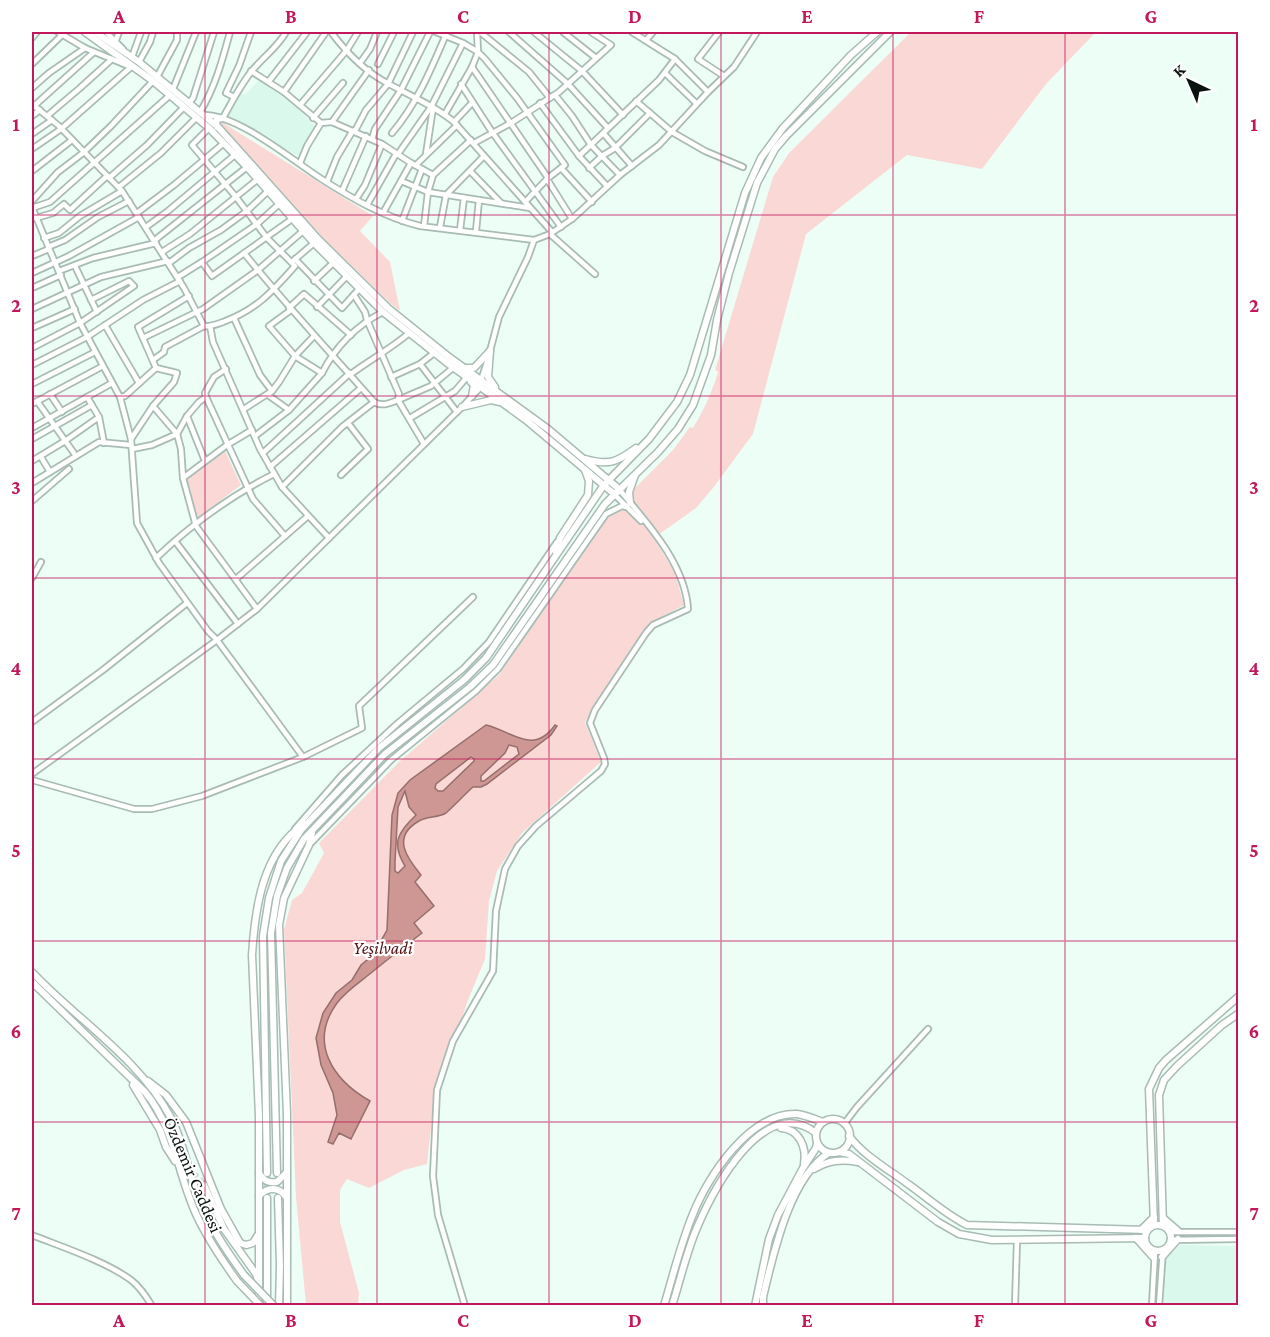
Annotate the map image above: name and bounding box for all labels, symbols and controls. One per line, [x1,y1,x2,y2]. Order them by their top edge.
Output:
text: A [112,5,126,27]
text: B [285,5,297,27]
text: C [457,5,469,27]
text: D [628,5,642,27]
text: E [801,5,813,27]
text: F [974,5,985,27]
text: G [1145,5,1158,27]
north arrow [1159,51,1219,111]
text: K [1169,60,1189,80]
text: 1 [12,113,20,135]
text: 1 [1250,113,1258,135]
text: 2 [11,294,21,316]
text: 2 [1249,294,1259,316]
text: 3 [11,476,21,498]
text: 3 [1249,476,1259,498]
text: 4 [11,657,22,679]
text: 4 [1249,657,1260,679]
text: 5 [11,839,21,861]
text: 5 [1249,839,1259,861]
park label: Yeşilvadi [353,938,413,958]
text: 6 [11,1020,21,1042]
text: 6 [1249,1020,1259,1042]
street label: Özdemir Caddesi [160,1114,226,1236]
text: 7 [11,1202,21,1224]
text: 7 [1249,1202,1259,1224]
text: A [112,1309,126,1331]
text: B [285,1309,297,1331]
text: C [457,1309,469,1331]
text: D [628,1309,642,1331]
text: E [801,1309,813,1331]
text: F [974,1309,985,1331]
text: G [1145,1309,1158,1331]

